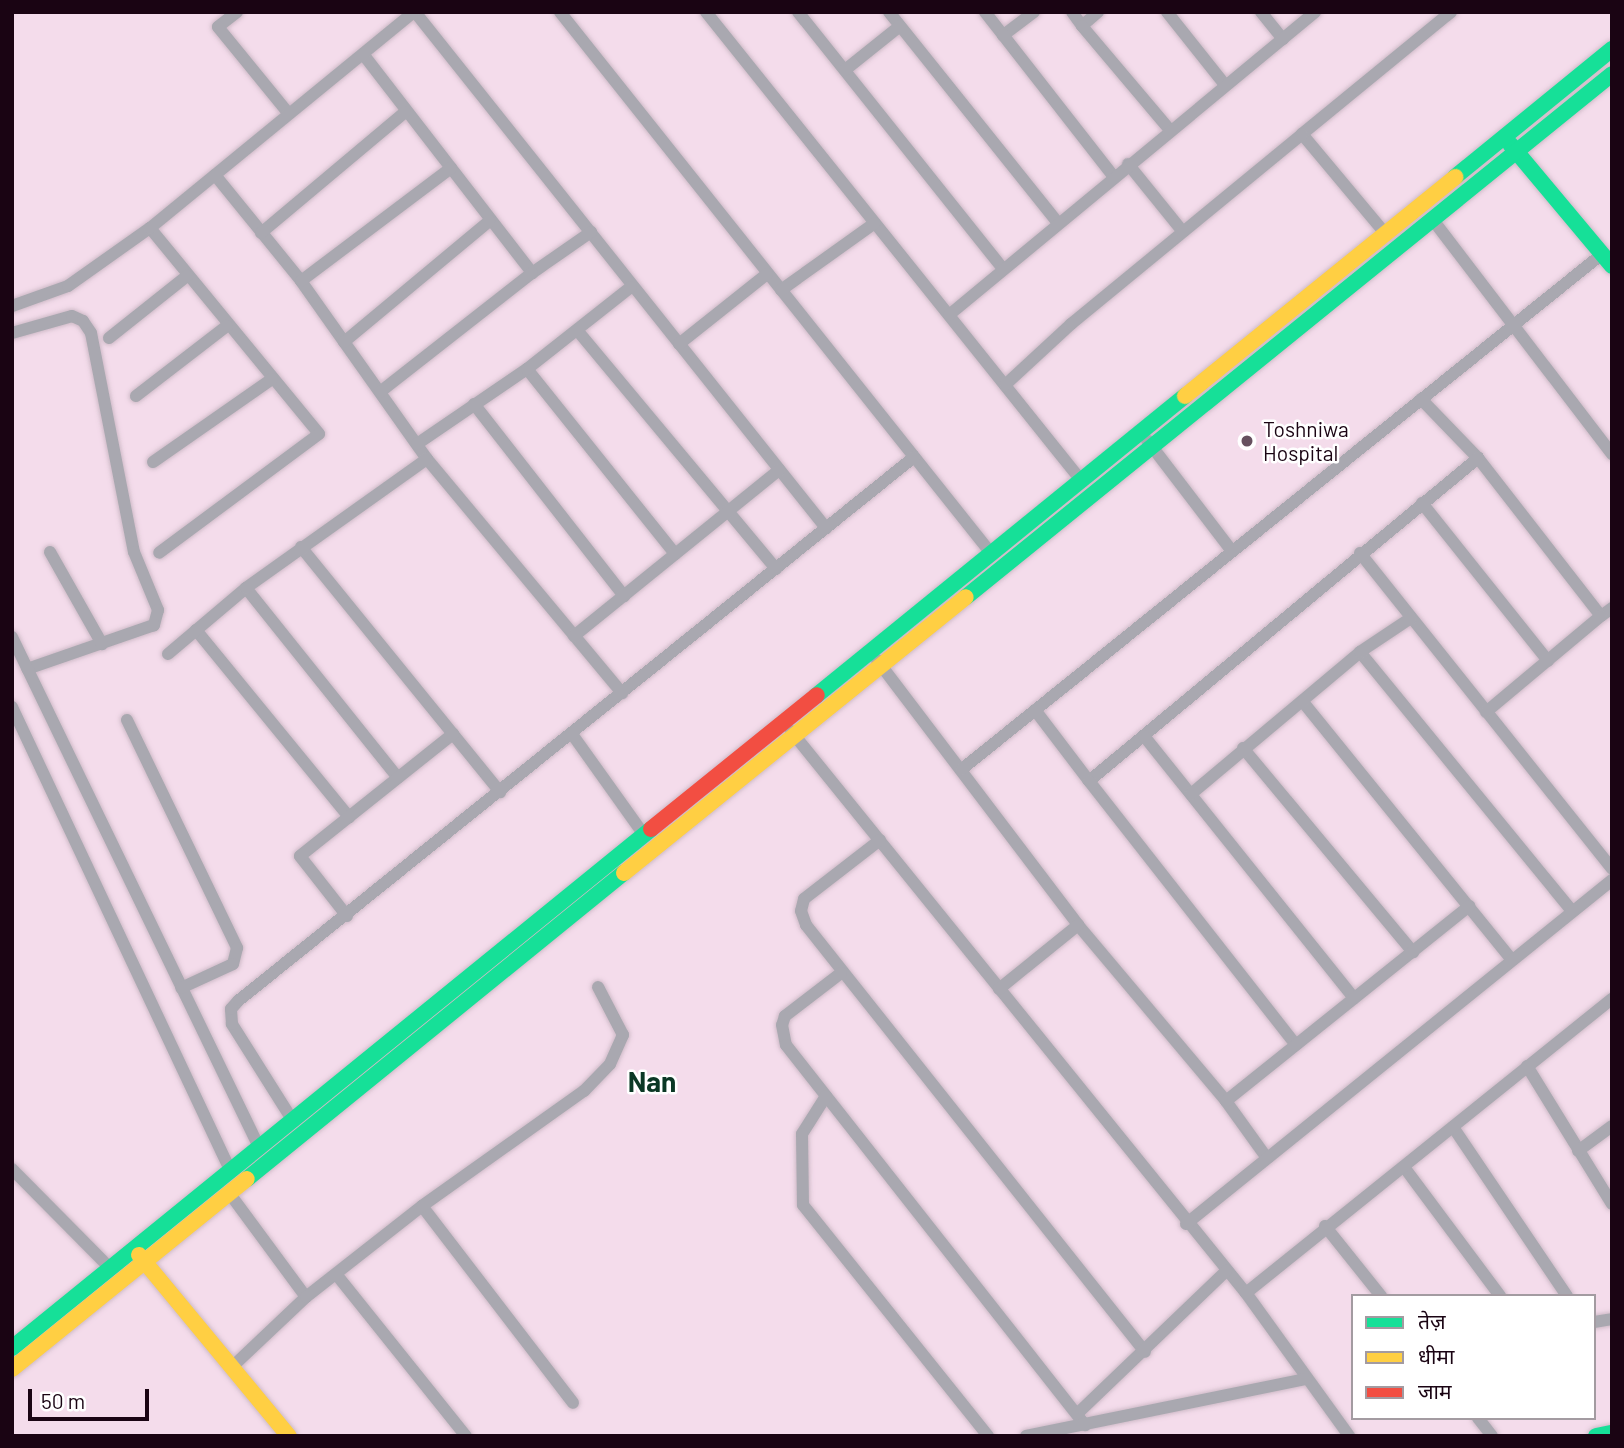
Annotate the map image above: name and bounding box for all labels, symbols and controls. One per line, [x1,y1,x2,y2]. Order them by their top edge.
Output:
place label: Toshniwa Hospital [1263,416,1349,466]
marker: Toshniwa Hospital [1237,431,1257,451]
district label: Nan [628,1064,676,1098]
legend [1351,1294,1596,1420]
text: तेज़ [1418,1308,1446,1333]
text: धीमा [1418,1343,1454,1368]
scale bar [32,1374,152,1418]
text: जाम [1418,1378,1452,1403]
text: 50 m [41,1388,85,1413]

